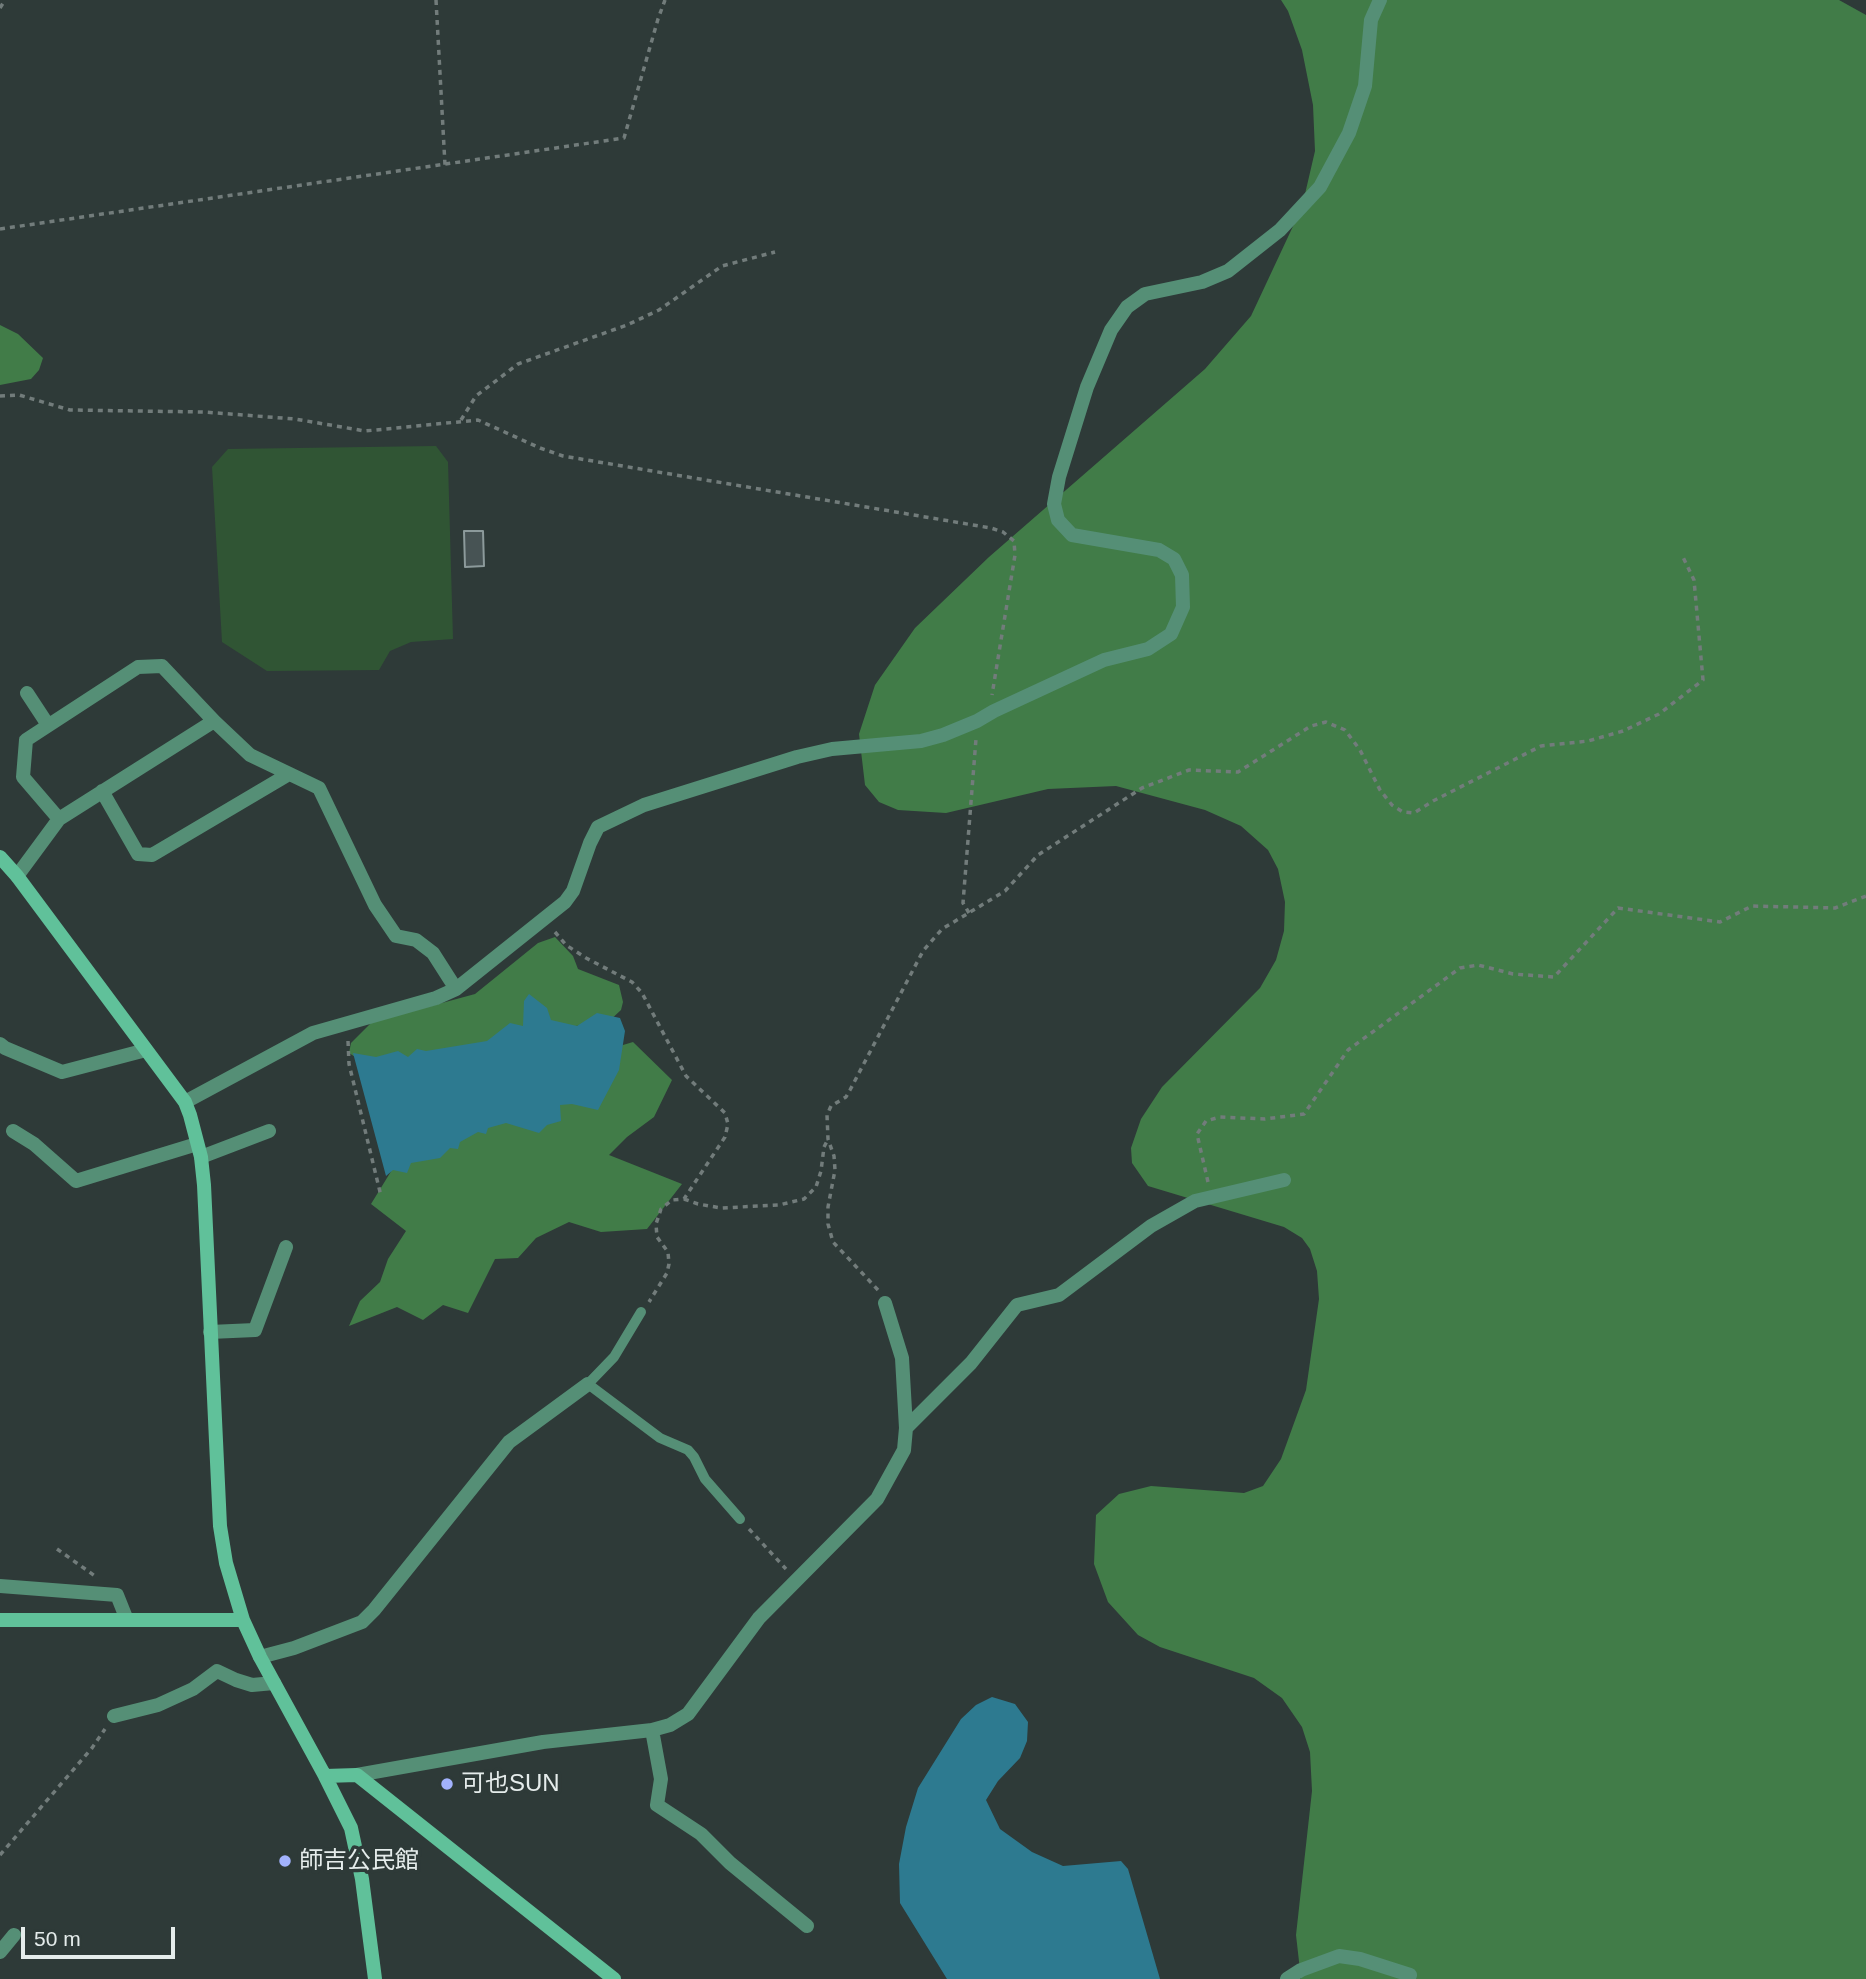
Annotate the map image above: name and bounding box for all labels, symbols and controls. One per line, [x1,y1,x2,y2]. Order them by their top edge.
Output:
place label: 可也SUN [461,1770,560,1798]
marker: 可也SUN [439,1776,455,1792]
place label: 師吉公民館 [299,1847,419,1875]
marker: 師吉公民館 [277,1853,293,1869]
scale bar [24,1912,178,1956]
text: 50 m [34,1927,81,1950]

